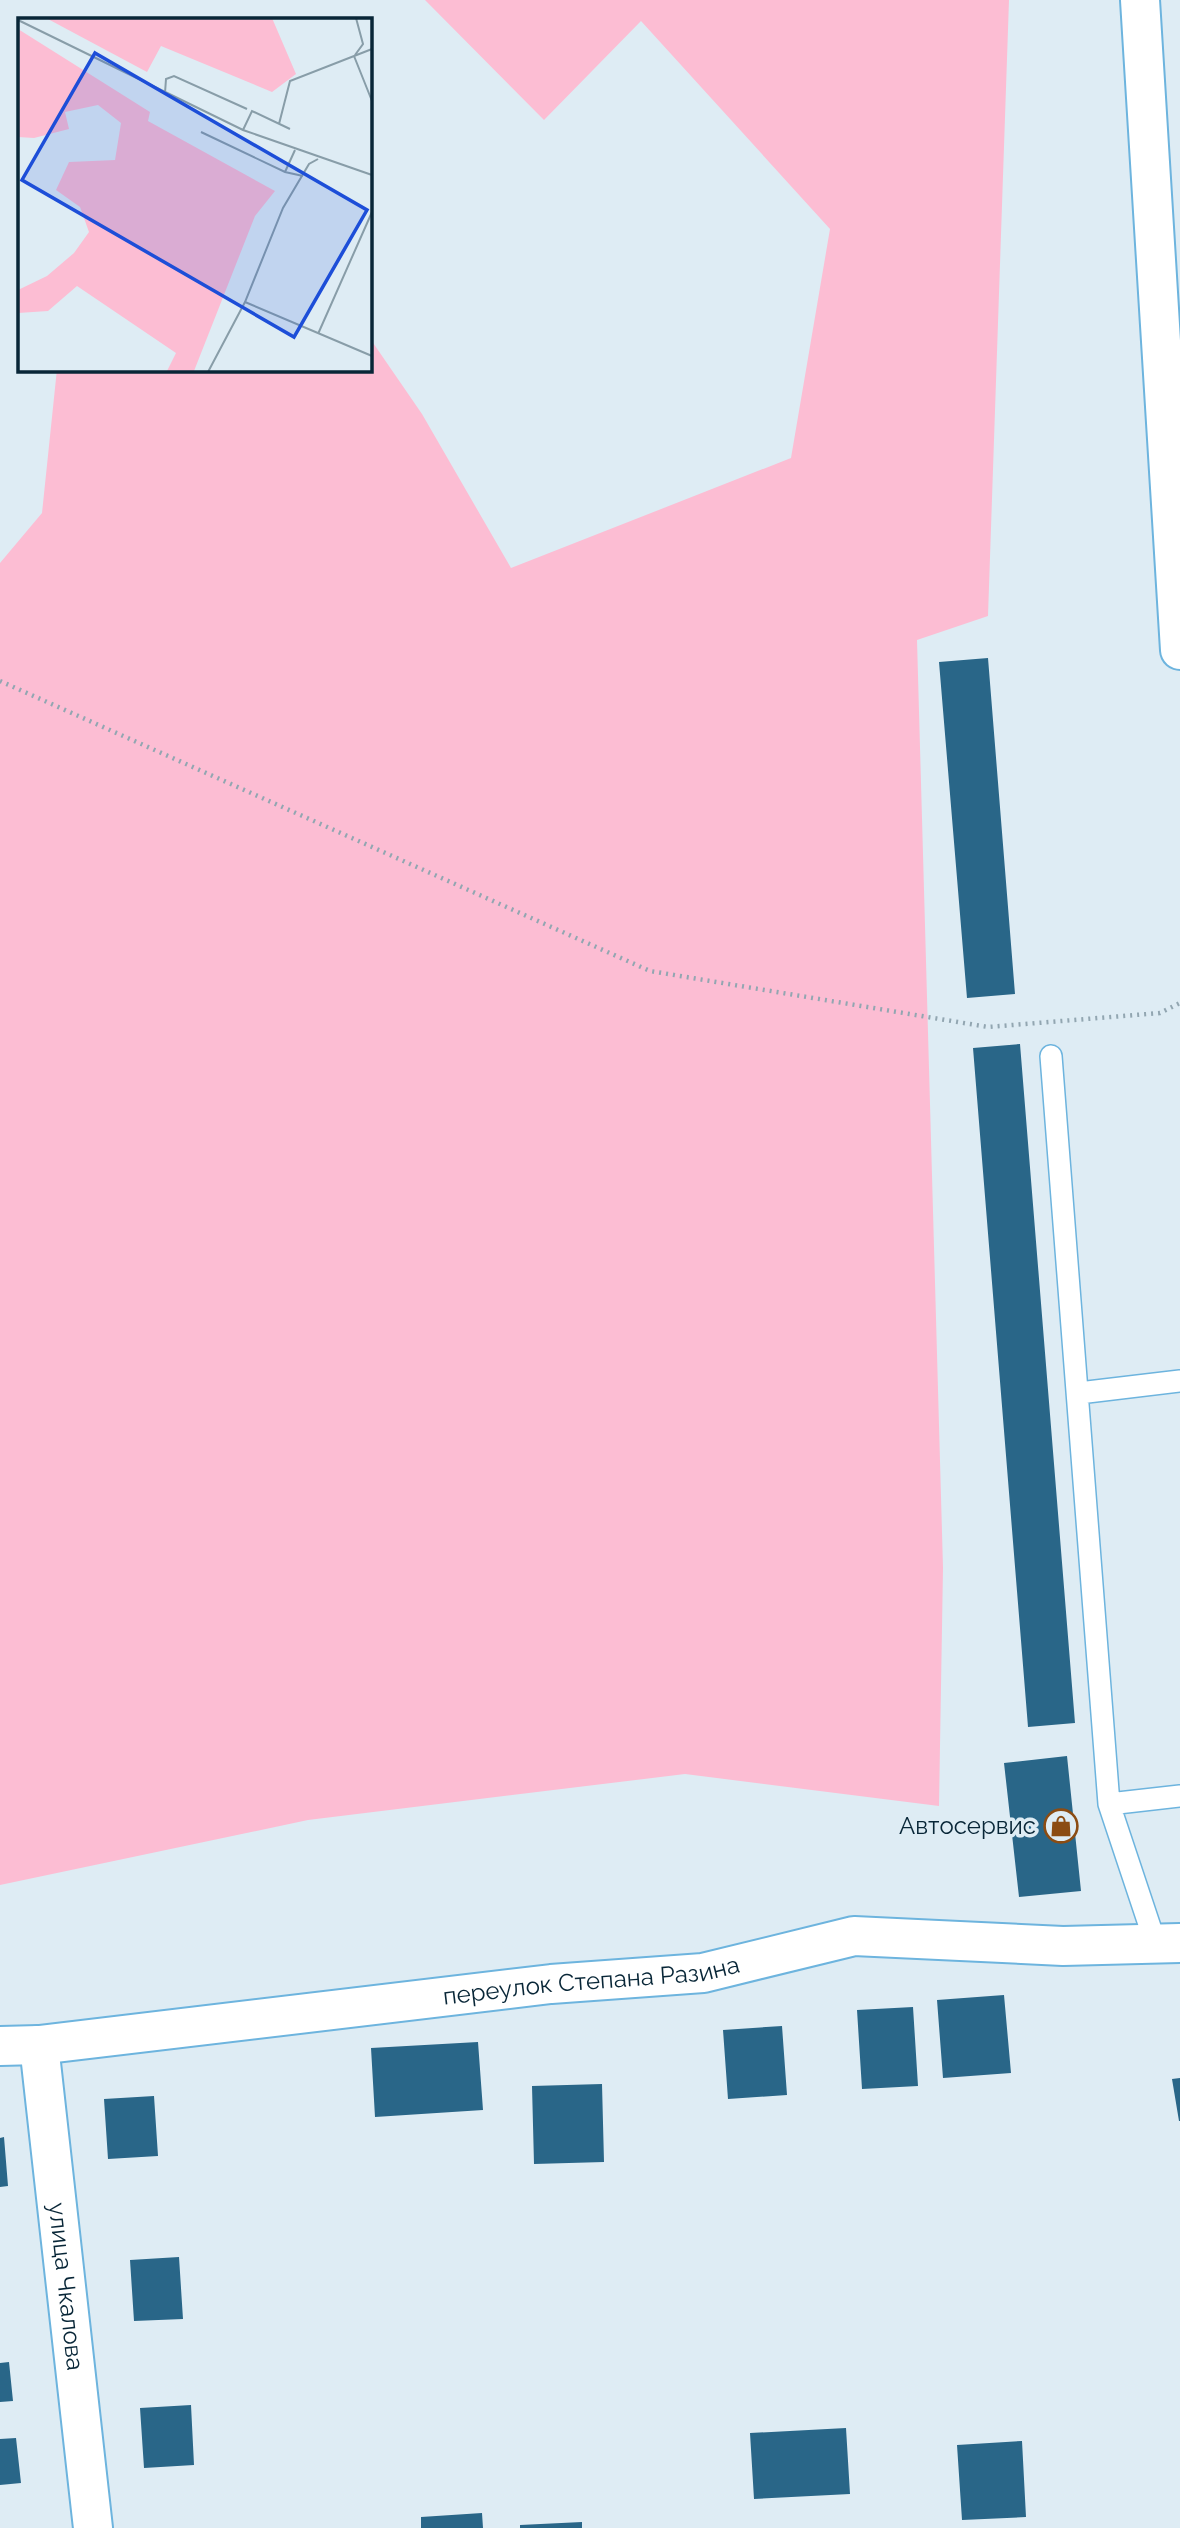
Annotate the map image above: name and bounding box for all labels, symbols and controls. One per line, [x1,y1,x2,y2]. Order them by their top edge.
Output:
inset map [18,18,371,371]
shop icon: Автосервис [1042,1807,1080,1845]
place label: Автосервис [899,1811,1036,1840]
street label: переулок Степана Разина [441,1950,742,2011]
street label: улица Чкалова [43,2201,90,2372]

